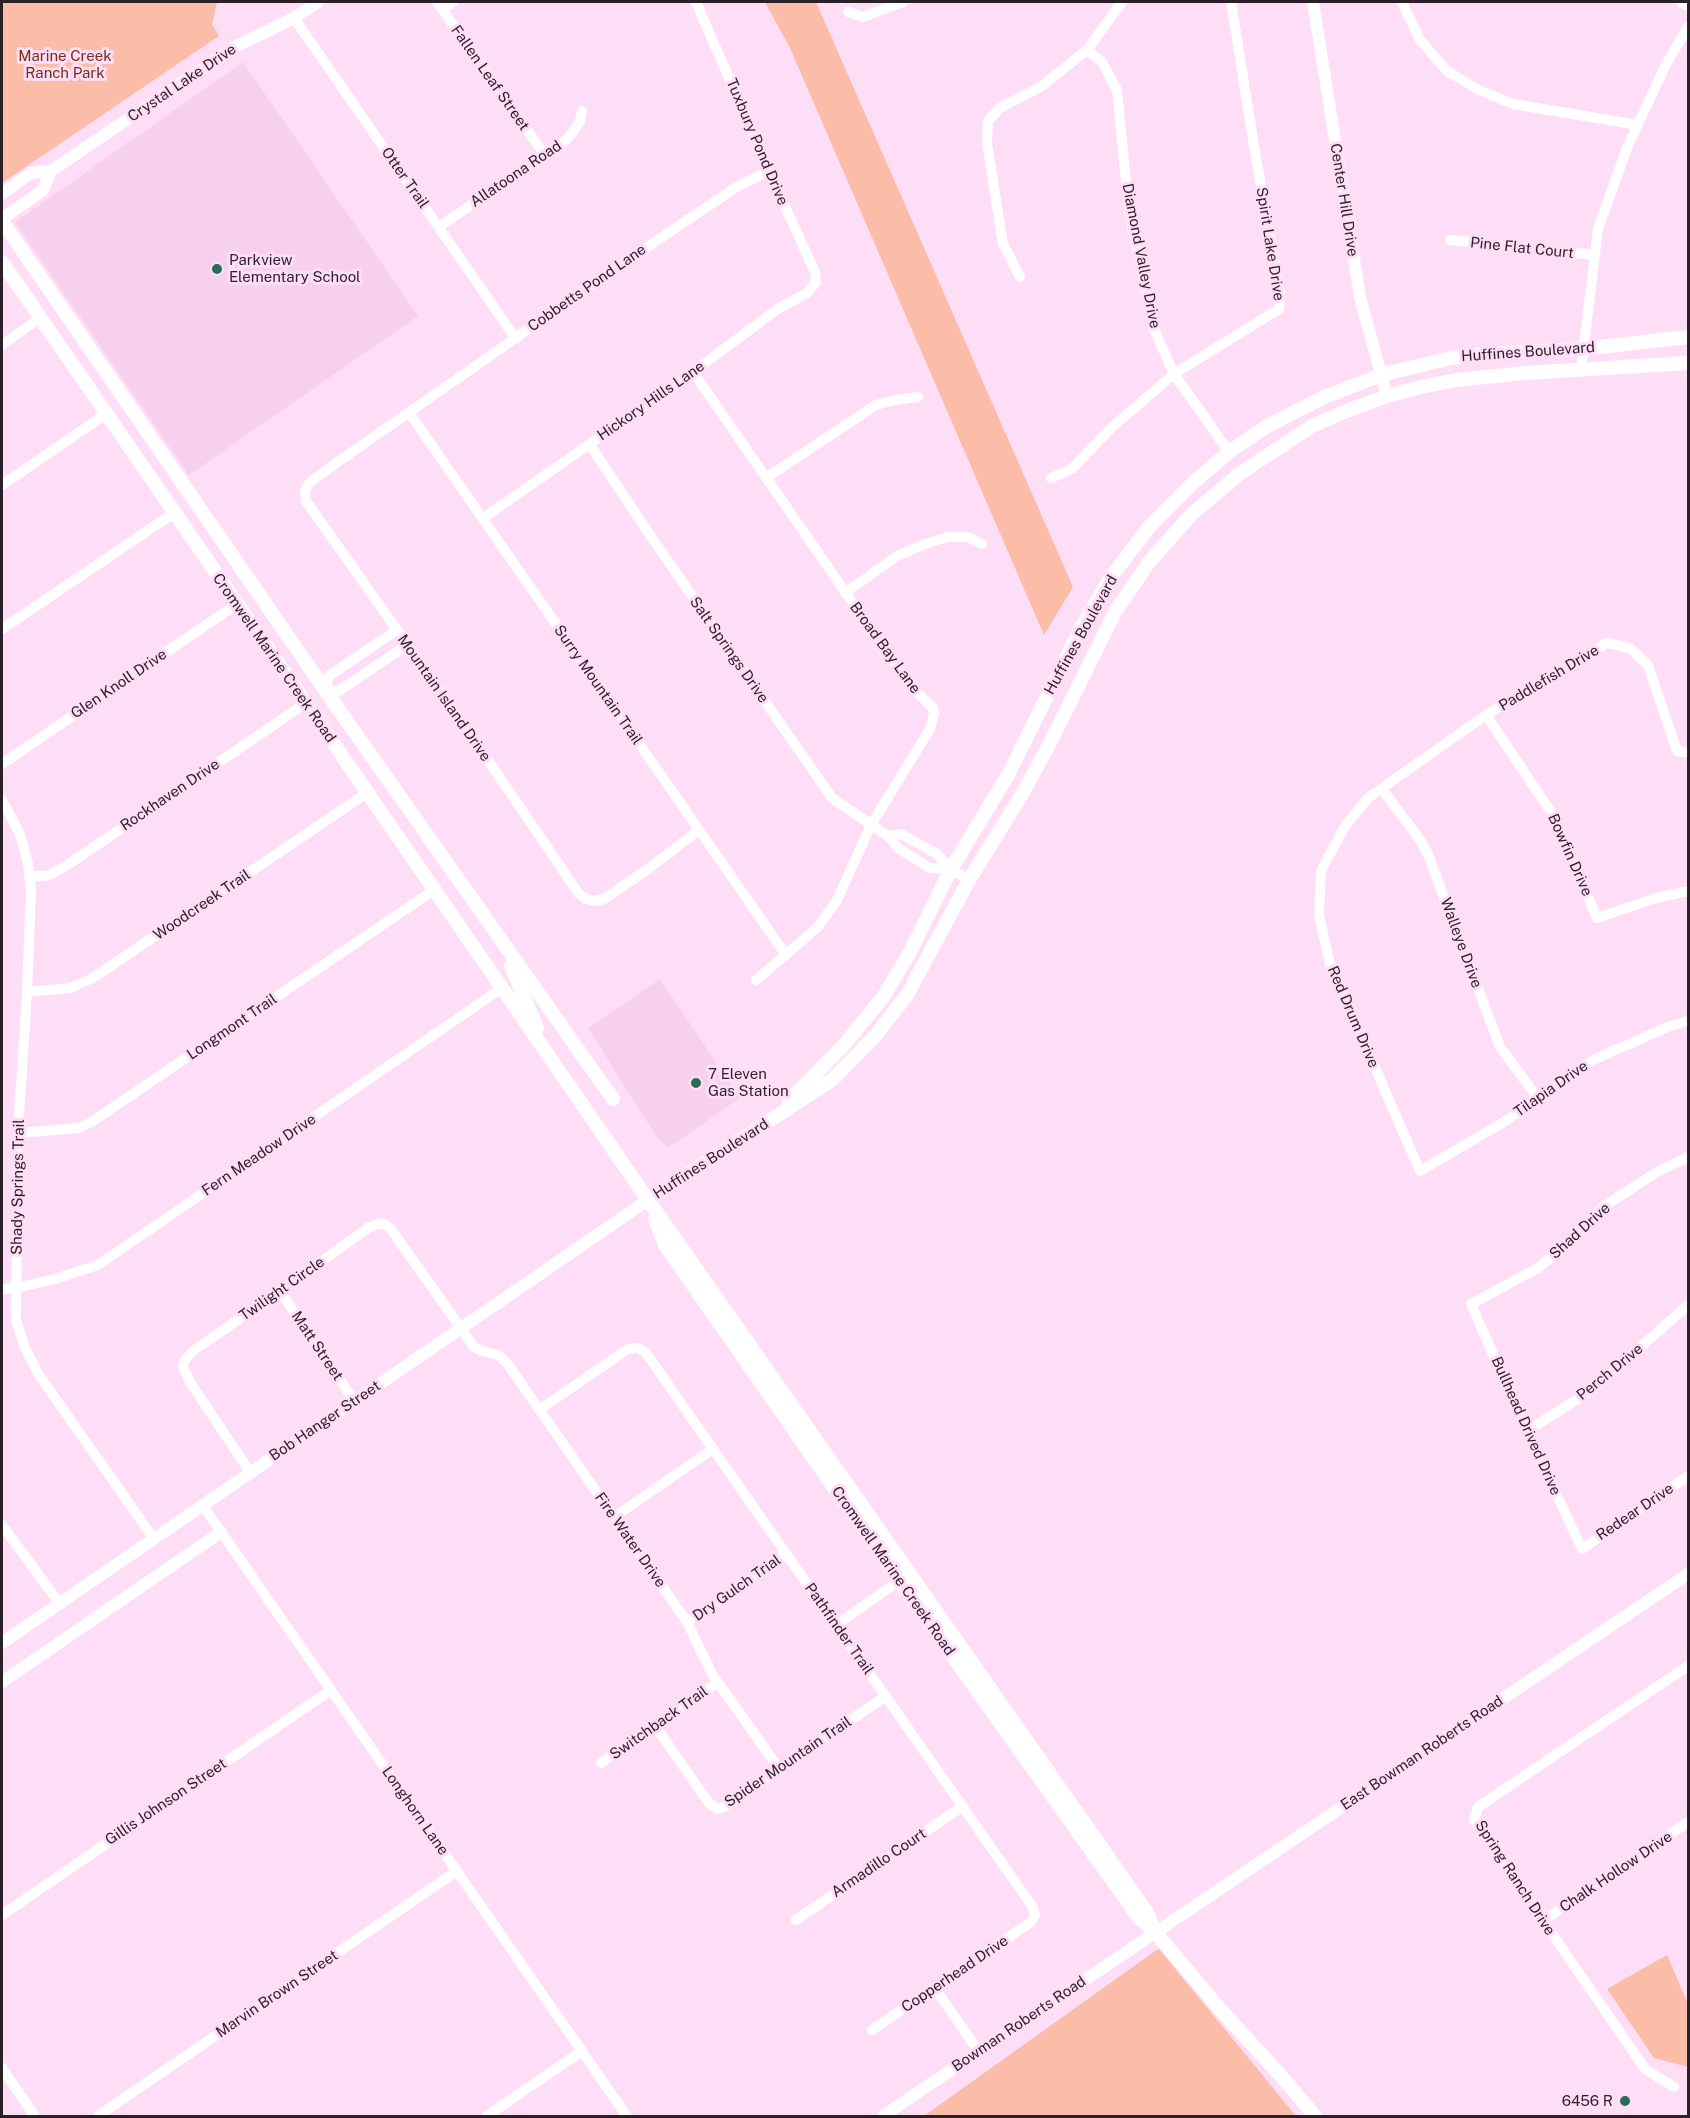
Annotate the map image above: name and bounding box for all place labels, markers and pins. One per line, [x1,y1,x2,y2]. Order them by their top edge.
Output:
place label: Parkview Elementary School [229,251,361,286]
marker: Parkview Elementary School [210,262,224,276]
place label: 7 Eleven Gas Station [708,1065,789,1100]
marker: 7 Eleven Gas Station [689,1076,703,1090]
place label: 6456 R [1562,2092,1613,2110]
marker: 6456 R [1618,2094,1632,2108]

